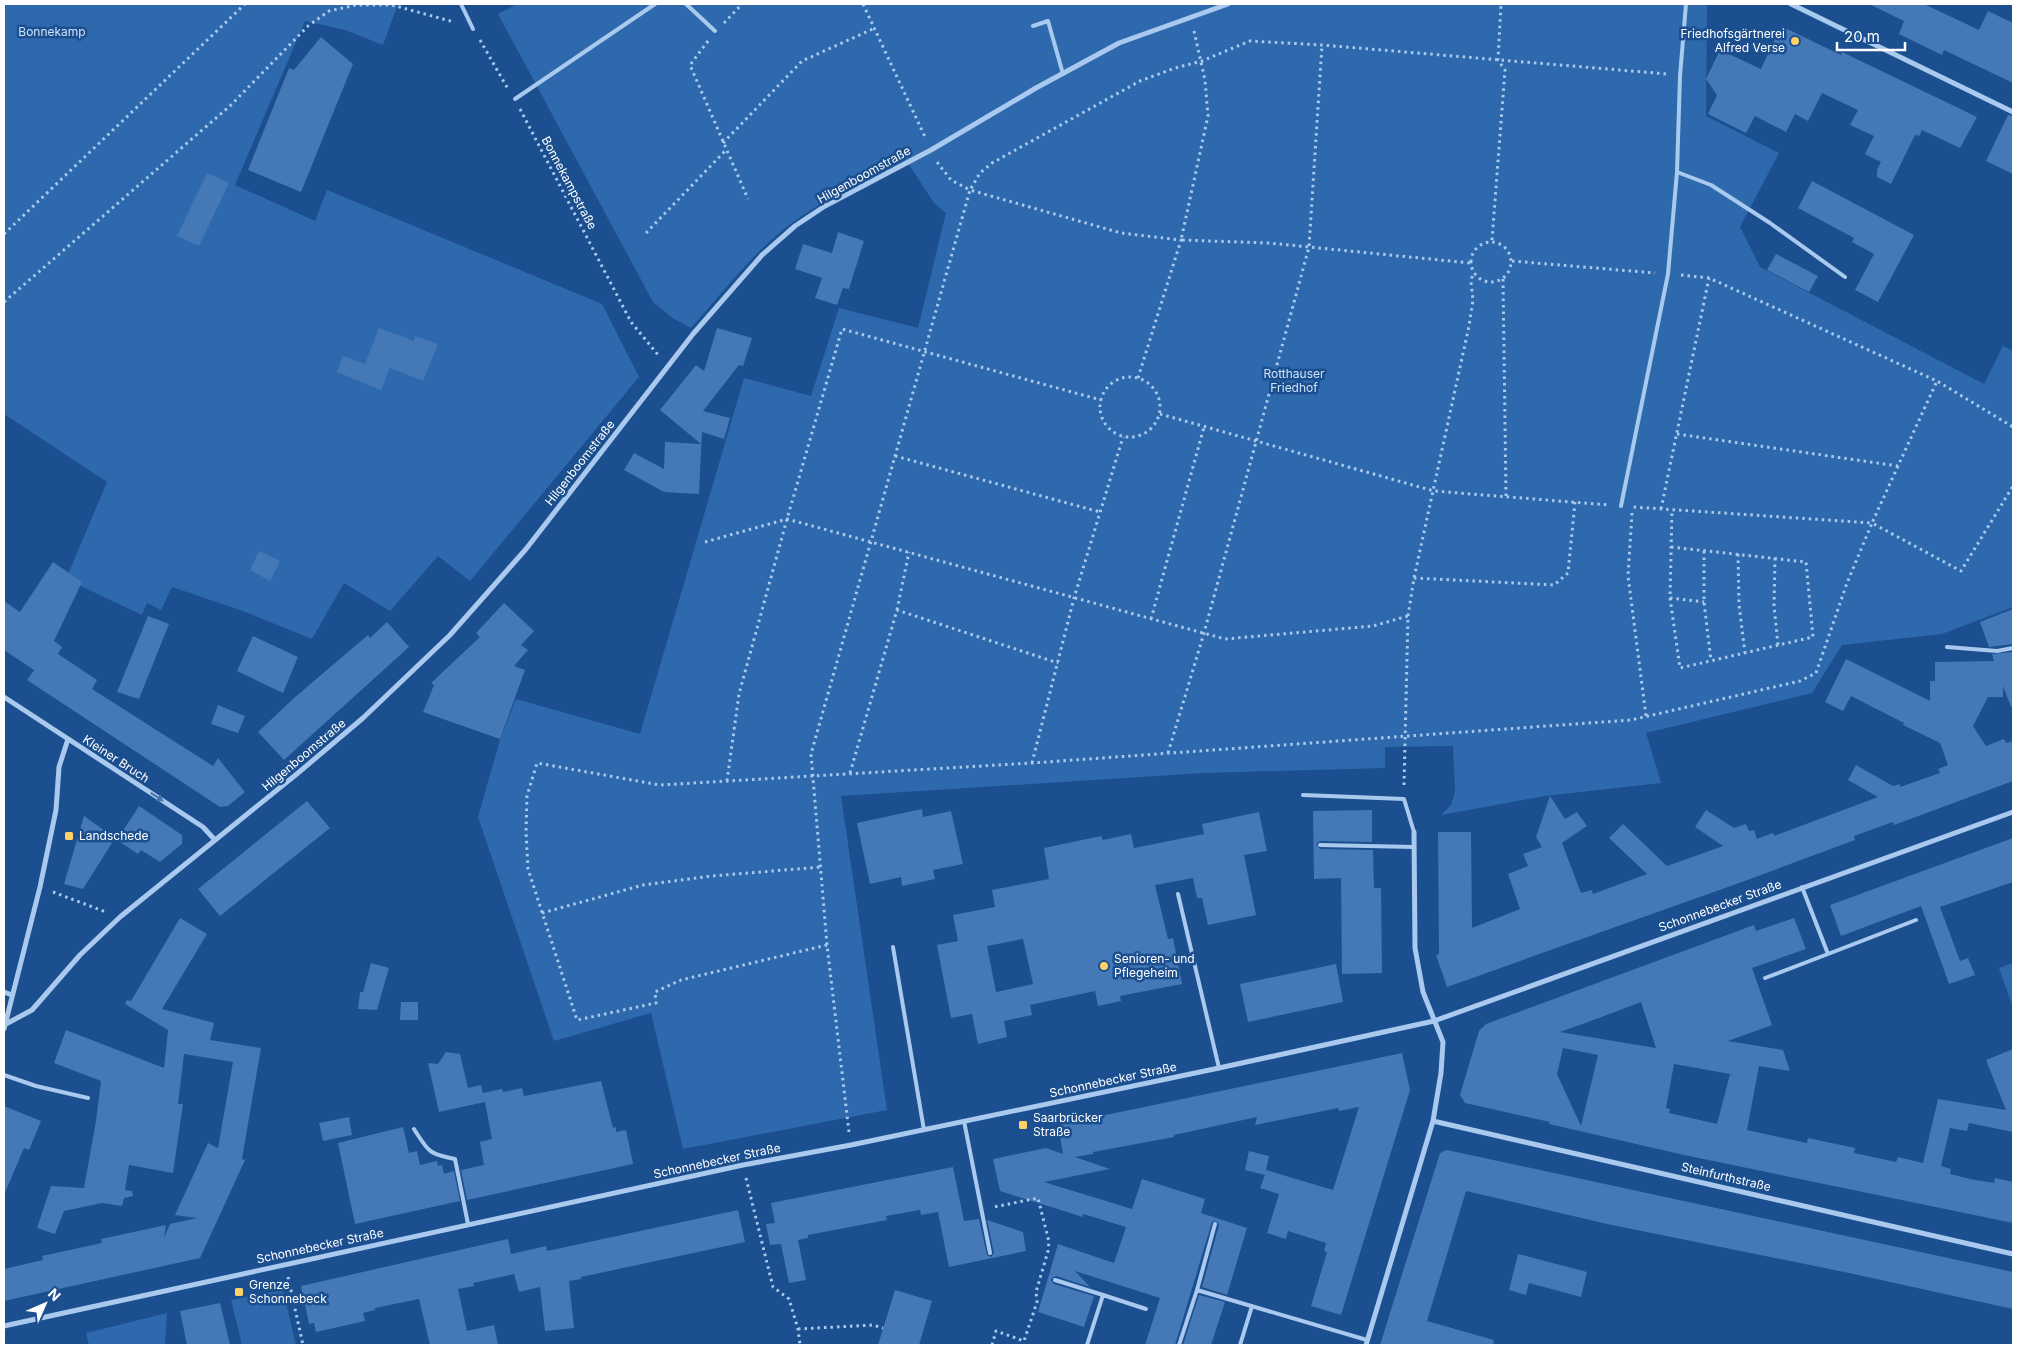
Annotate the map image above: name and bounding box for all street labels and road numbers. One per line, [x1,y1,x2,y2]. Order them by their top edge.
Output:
street label: Bonnekampstraße [539,134,600,232]
street label: Hilgenboomstraße [814,143,913,206]
street label: Hilgenboomstraße [542,417,618,508]
street label: Hilgenboomstraße [259,715,348,794]
street label: Kleiner Bruch [80,732,152,786]
street label: Schonnebecker Straße [1656,876,1783,935]
street label: Schonnebecker Straße [1048,1059,1178,1100]
street label: Schonnebecker Straße [652,1140,782,1181]
street label: Steinfurthstraße [1680,1159,1772,1194]
street label: Schonnebecker Straße [255,1225,385,1266]

